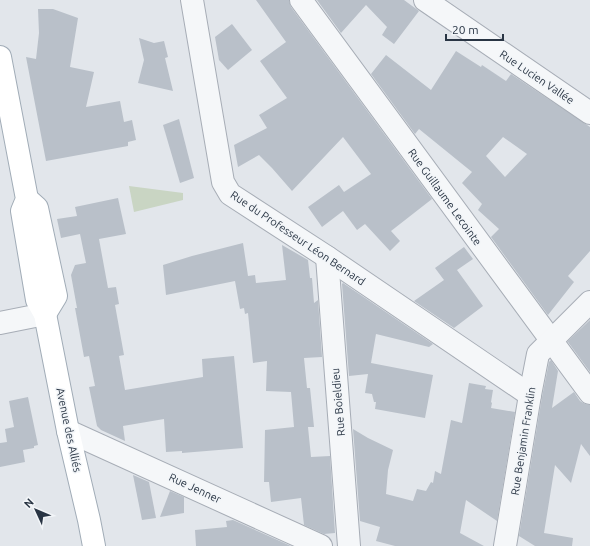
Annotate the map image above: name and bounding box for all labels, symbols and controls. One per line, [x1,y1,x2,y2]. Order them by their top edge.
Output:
scale bar [446,16,503,42]
text: 20 m [452,23,479,36]
street label: Rue Lucien Vallée [498,48,576,106]
street label: Rue Guillaume Lecointe [406,146,484,248]
street label: Rue du Professeur Léon Bernard [228,188,368,288]
street label: Rue Boieldieu [329,367,347,437]
street label: Rue Benjamin Franklin [509,386,537,496]
street label: Avenue des Alliés [54,387,84,473]
street label: Rue Jenner [167,471,224,506]
north arrow [16,490,56,530]
text: N [22,496,36,510]

